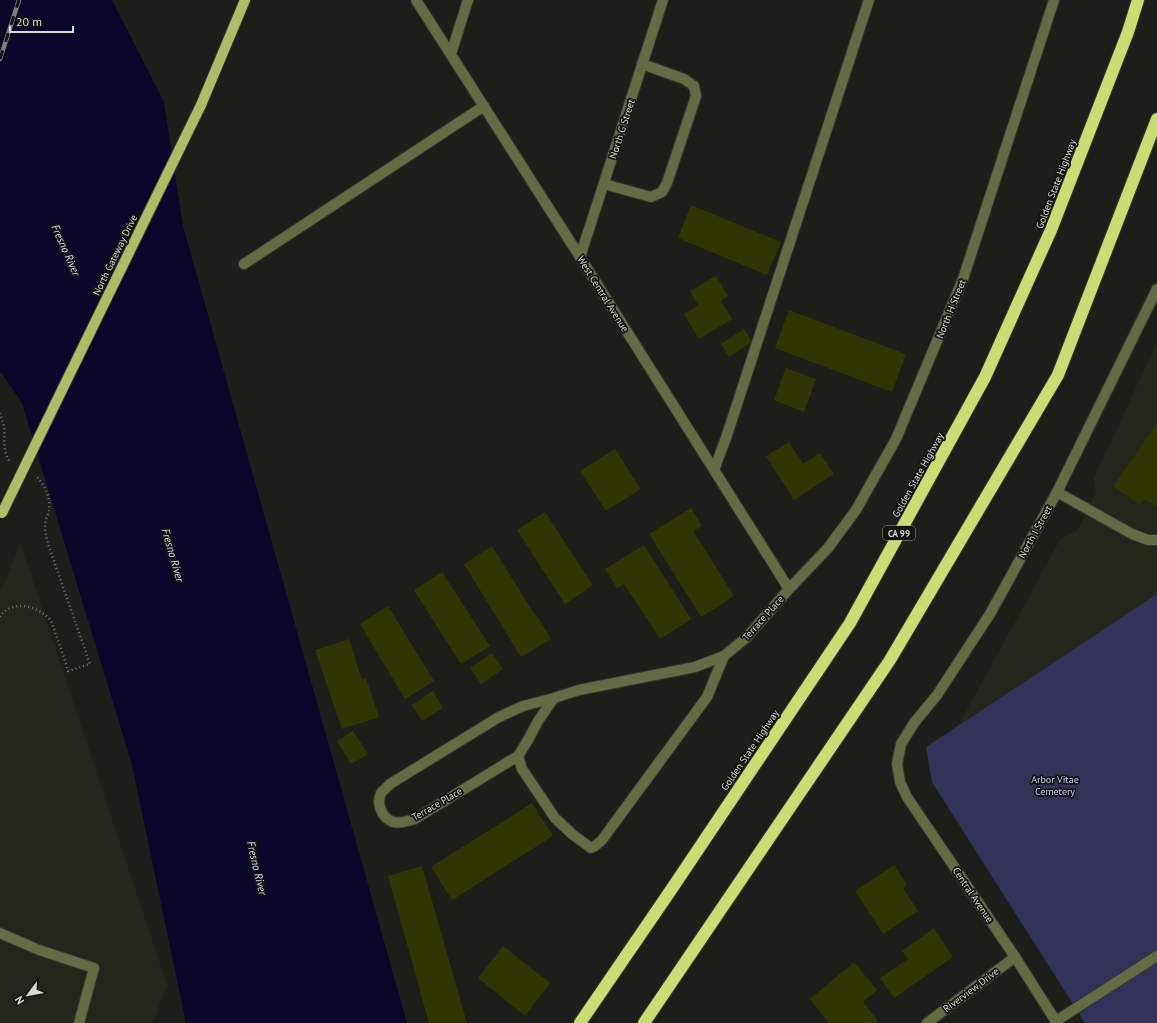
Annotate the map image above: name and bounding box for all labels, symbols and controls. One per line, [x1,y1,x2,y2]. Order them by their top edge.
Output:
scale bar [10,8,73,34]
text: 20 m [16,14,42,29]
street label: North G Street [606,97,638,160]
street label: Golden State Highway [1033,137,1079,231]
street label: North Gateway Drive [90,212,140,298]
water label: Fresno River [48,222,84,279]
street label: West Central Avenue [574,254,632,334]
street label: North H Street [933,277,969,340]
street label: Golden State Highway [889,430,947,520]
street label: North I Street [1015,503,1055,561]
road number: CA 99 [883,526,915,540]
water label: Fresno River [159,527,188,585]
street label: Terrace Place [739,593,787,643]
street label: Golden State Highway [718,707,782,793]
park label: Arbor Vitae Cemetery [1031,773,1079,798]
street label: Terrace Place [410,784,464,824]
water label: Fresno River [244,840,270,898]
street label: Central Avenue [950,865,996,925]
street label: Riverview Drive [941,965,1001,1015]
north arrow [8,975,48,1015]
text: N [12,994,27,1007]

